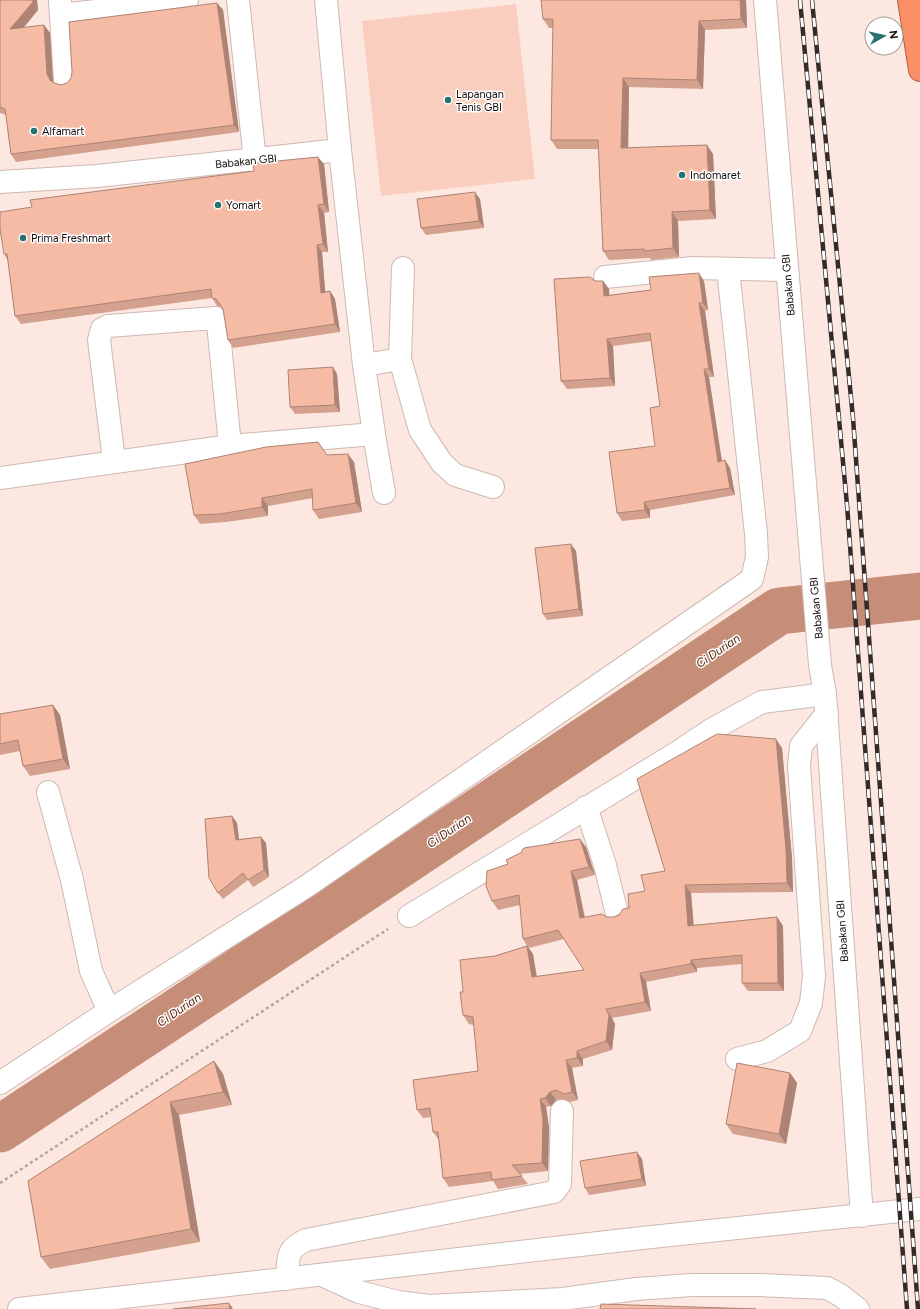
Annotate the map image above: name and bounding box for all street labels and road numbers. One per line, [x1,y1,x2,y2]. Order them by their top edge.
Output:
street label: Babakan GBI [214,152,278,171]
street label: Babakan GBI [779,253,798,316]
street label: Babakan GBI [807,576,826,639]
street label: Babakan GBI [834,900,851,962]

